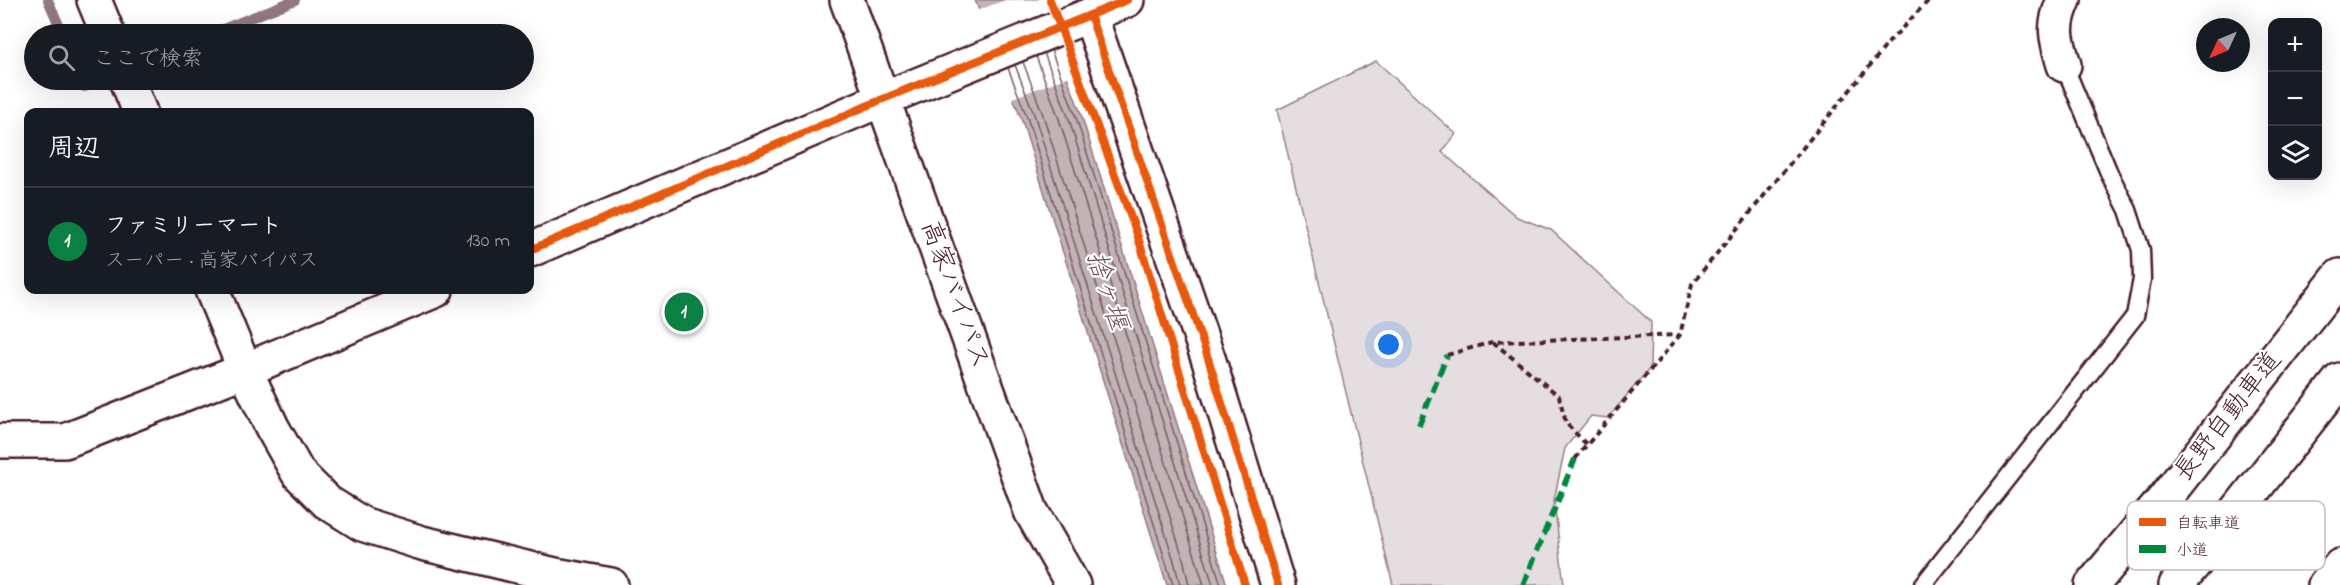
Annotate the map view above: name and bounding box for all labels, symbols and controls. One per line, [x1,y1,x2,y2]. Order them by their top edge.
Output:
north arrow [2196,18,2250,72]
map controls [2268,18,2322,180]
button: + [2268,18,2322,72]
search box [24,24,534,90]
icon: search [45,41,78,74]
text: ここで検索 [93,44,203,76]
button: − [2268,72,2322,126]
button: layers [2268,126,2322,180]
text: 周辺 [48,131,100,169]
text: ファミリーマート [105,211,282,243]
street label: 高家バイパス [910,215,998,375]
text: 1 [64,227,71,256]
text: 130 m [466,227,510,256]
water label: 捨ヶ堰 [1075,246,1138,338]
text: スーパー · 高家バイパス [105,247,318,276]
pin: 1 [664,290,704,334]
your location [1374,330,1403,359]
street label: 長野自動車道 [2166,344,2292,490]
legend [2127,501,2325,570]
text: 自転車道 [2176,512,2240,536]
text: 小道 [2176,539,2208,563]

